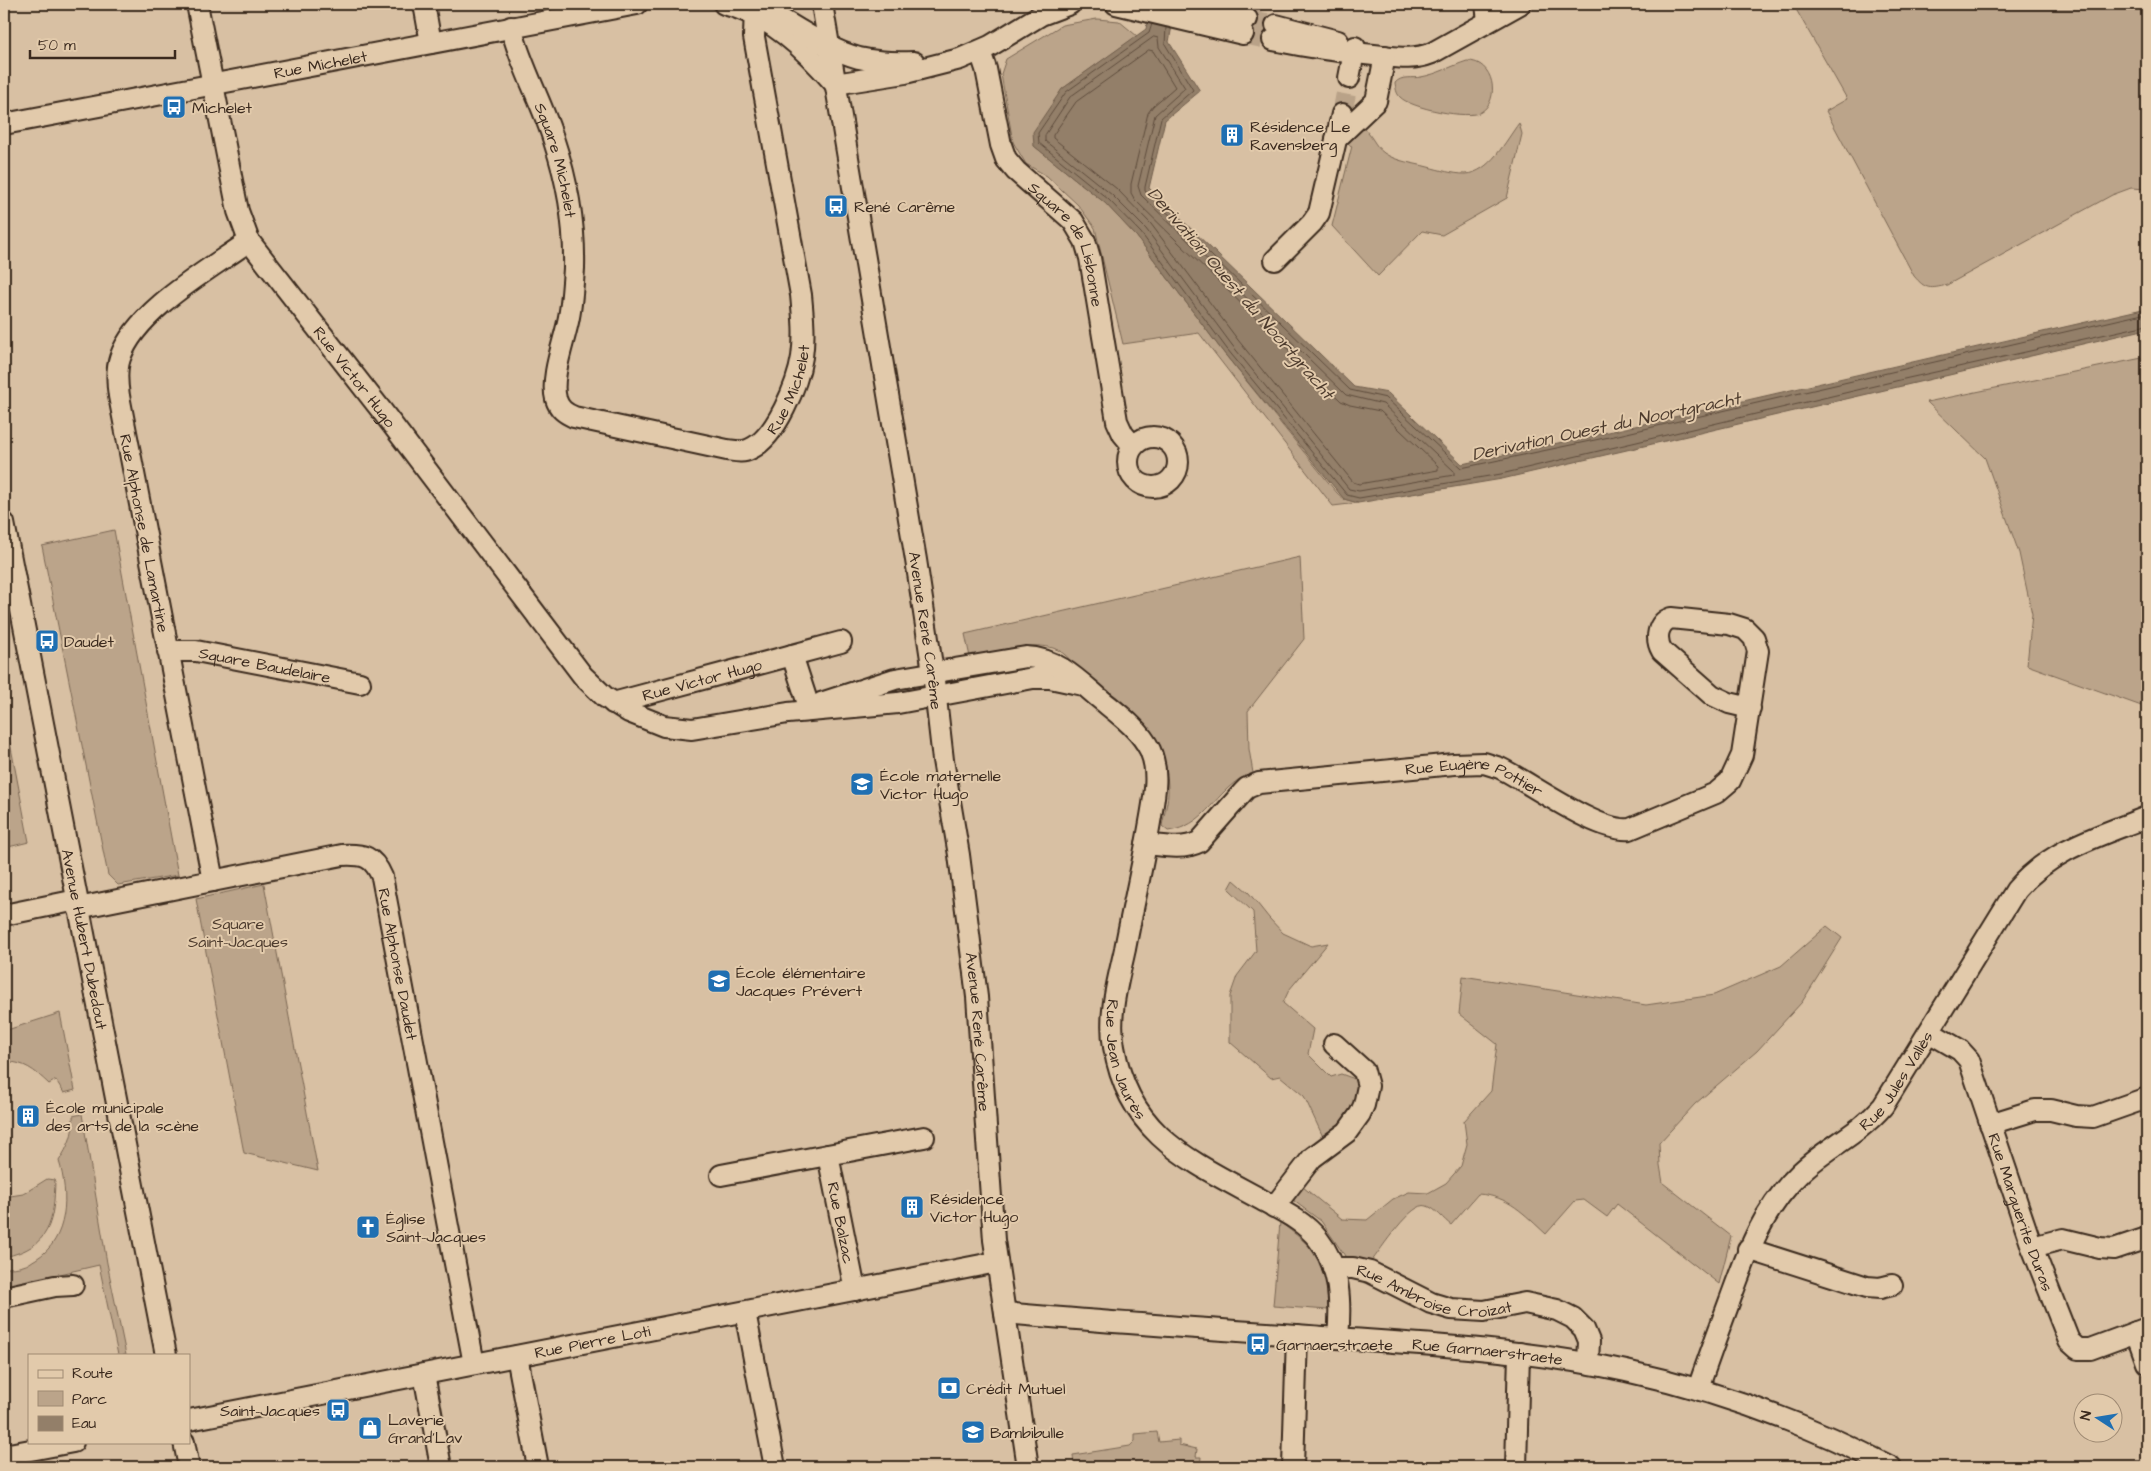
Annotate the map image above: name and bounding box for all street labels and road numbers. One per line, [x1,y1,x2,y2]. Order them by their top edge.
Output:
street label: Rue Michelet [272,45,370,85]
street label: Square Michelet [529,99,581,220]
street label: Square de Lisbonne [1023,177,1108,309]
street label: Rue Victor Hugo [308,322,401,432]
street label: Rue Michelet [762,343,815,439]
street label: Rue Alphonse de Lamartine [114,432,174,635]
street label: Avenue René Carême [903,550,947,711]
street label: Square Baudelaire [197,642,333,689]
street label: Rue Victor Hugo [640,654,764,707]
street label: Rue Eugène Pottier [1404,753,1547,802]
street label: Avenue Hubert Dubedout [56,847,112,1032]
street label: Rue Alphonse Daudet [372,886,423,1042]
street label: Avenue René Carême [959,951,995,1112]
street label: Rue Jean Jaurès [1100,998,1151,1124]
street label: Rue Jules Vallès [1855,1027,1939,1136]
street label: Rue Marguerite Duras [1982,1130,2058,1295]
street label: Rue Balzac [822,1180,859,1266]
street label: Rue Ambroise Croizat [1354,1259,1514,1323]
street label: Rue Pierre Loti [533,1320,653,1364]
street label: Rue Garnaerstraete [1411,1333,1565,1371]

